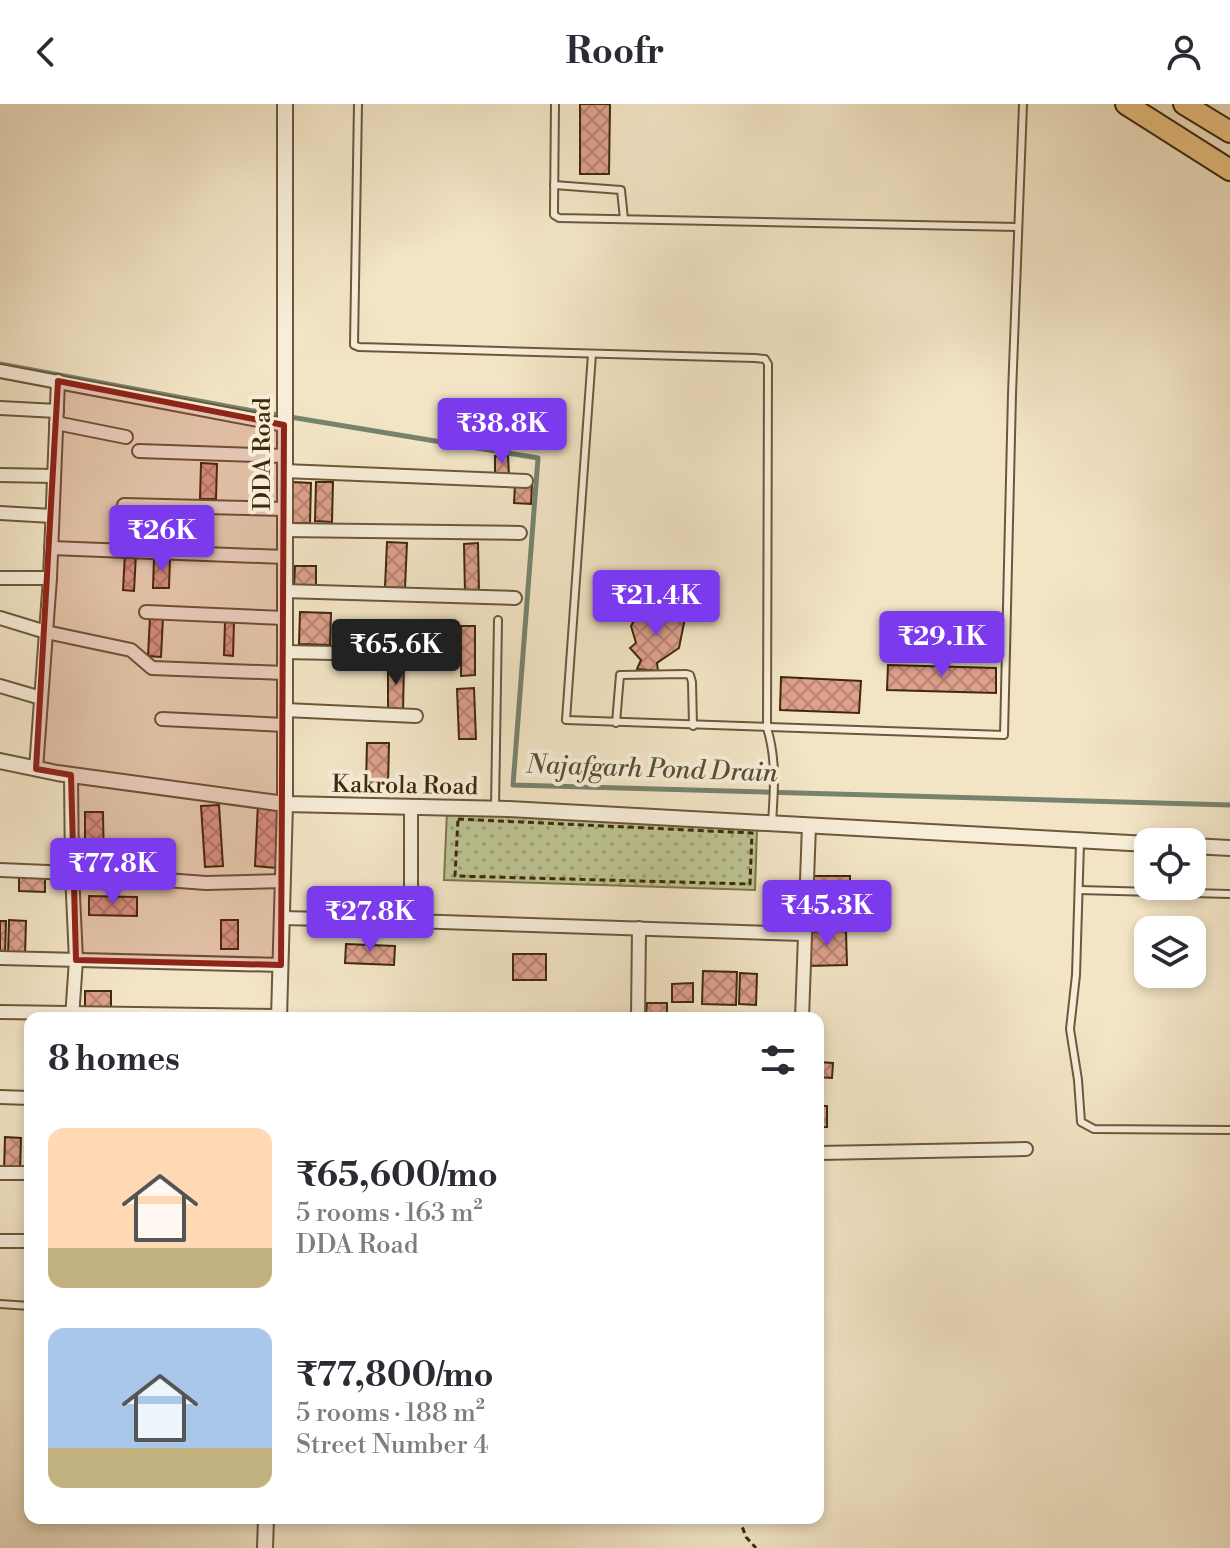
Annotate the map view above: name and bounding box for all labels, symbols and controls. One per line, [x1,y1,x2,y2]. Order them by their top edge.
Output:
icon: back [24,30,68,74]
text: Roofr [566,30,664,75]
icon: person [1162,30,1206,74]
street label: DDA Road [248,397,278,511]
pin: ₹38.8K [437,398,567,466]
text: ₹38.8K [456,408,548,440]
pin: ₹26K [115,505,209,573]
text: ₹26K [127,515,197,547]
pin: ₹21.4K [591,570,721,638]
text: ₹21.4K [611,580,701,612]
pin: ₹29.1K [877,611,1007,679]
pin: ₹65.6K [331,619,461,687]
text: ₹29.1K [897,621,987,653]
text: ₹65.6K [350,629,442,661]
water label: Najafgarh Pond Drain [525,749,779,789]
street label: Kakrola Road [331,770,479,802]
map controls [1134,828,1206,988]
button: locate [1134,828,1206,900]
pin: ₹77.8K [48,838,178,906]
text: ₹77.8K [68,848,158,880]
pin: ₹45.3K [762,880,892,948]
pin: ₹27.8K [305,886,435,954]
text: ₹45.3K [780,890,874,922]
text: ₹27.8K [325,896,415,928]
button: layers [1134,916,1206,988]
icon: filters [756,1038,800,1082]
text: 8 homes [48,1039,180,1081]
text: ₹65,600/mo [296,1155,498,1197]
icon: home [112,1160,208,1256]
text: 5 rooms · 163 m² [296,1197,483,1229]
text: DDA Road [296,1229,419,1261]
text: ₹77,800/mo [296,1355,494,1397]
icon: home [112,1360,208,1456]
text: 5 rooms · 188 m² [296,1397,485,1429]
text: Street Number 4 [296,1429,489,1461]

